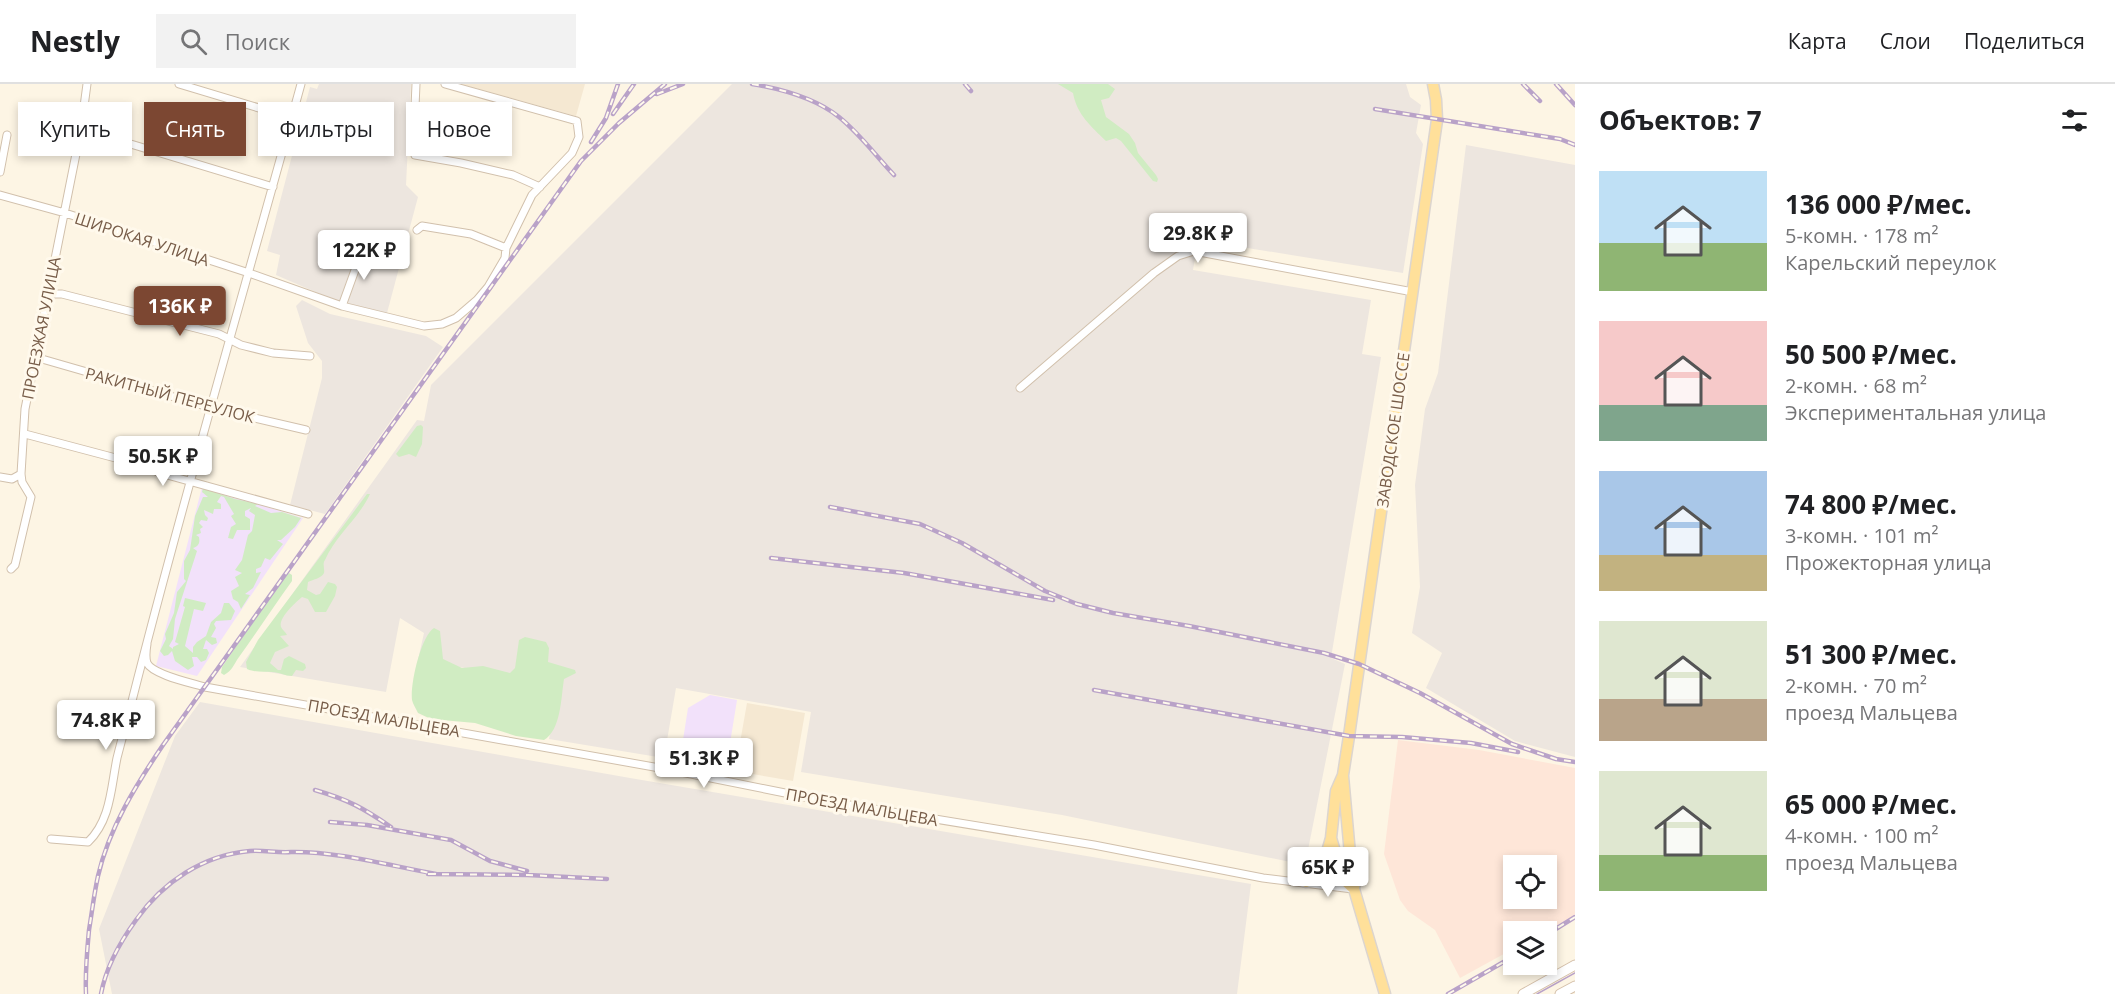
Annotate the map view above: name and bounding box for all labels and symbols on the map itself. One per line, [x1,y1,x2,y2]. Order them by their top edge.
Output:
street label: ШИРОКАЯ УЛИЦА [72,207,213,271]
pin: 29.8K ₽ [1143,213,1253,264]
pin: 122K ₽ [315,230,413,281]
street label: ПРОЕЗЖАЯ УЛИЦА [16,254,66,401]
pin: 136K ₽ [131,286,229,337]
street label: ЗАВОДСКОЕ ШОССЕ [1371,351,1415,509]
street label: РАКИТНЫЙ ПЕРЕУЛОК [83,362,257,428]
pin: 50.5K ₽ [108,436,218,487]
street label: ПРОЕЗД МАЛЬЦЕВА [306,694,463,742]
pin: 74.8K ₽ [51,700,161,751]
pin: 51.3K ₽ [649,738,759,789]
street label: ПРОЕЗД МАЛЬЦЕВА [784,783,941,831]
pin: 65K ₽ [1286,847,1370,898]

